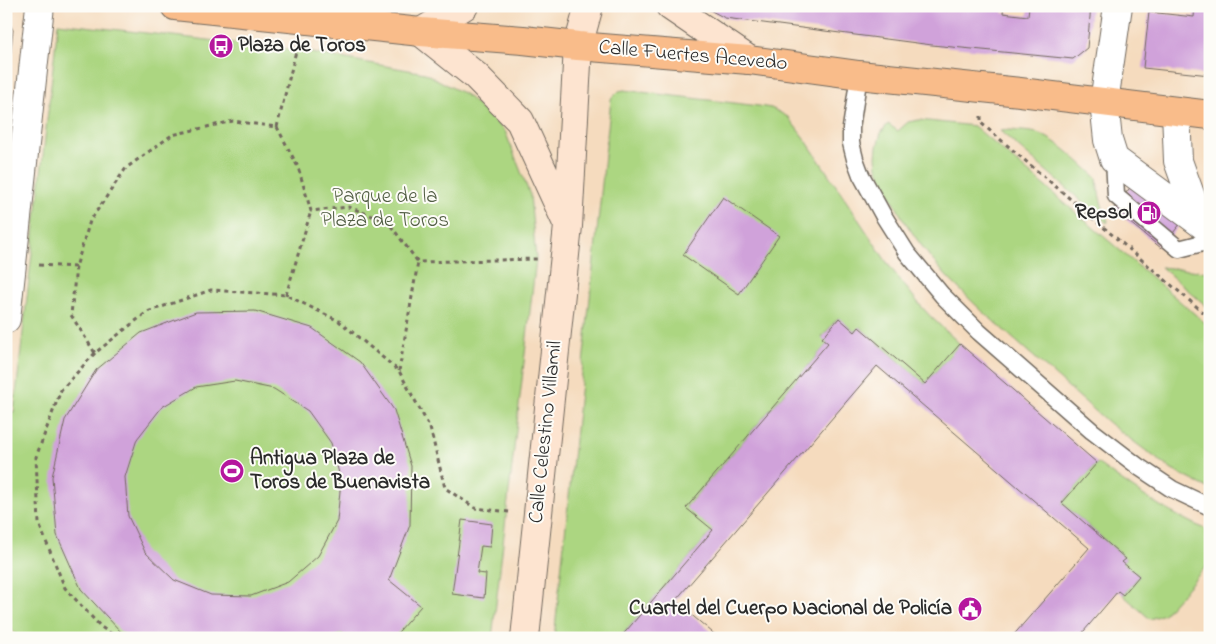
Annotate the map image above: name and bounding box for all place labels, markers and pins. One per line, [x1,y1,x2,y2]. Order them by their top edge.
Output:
place label: Plaza de Toros [238,31,366,61]
bus stop icon: Plaza de Toros [208,33,234,59]
place label: Repsol [1075,198,1132,228]
fuel station icon: Repsol [1136,200,1162,226]
place label: Antigua Plaza de Toros de Buenavista [250,444,430,498]
sports icon: Antigua Plaza de Toros de Buenavista [219,458,245,484]
place label: Cuartel del Cuerpo Nacional de Policía [629,594,952,624]
public building icon: Cuartel del Cuerpo Nacional de Policía [957,596,983,622]

